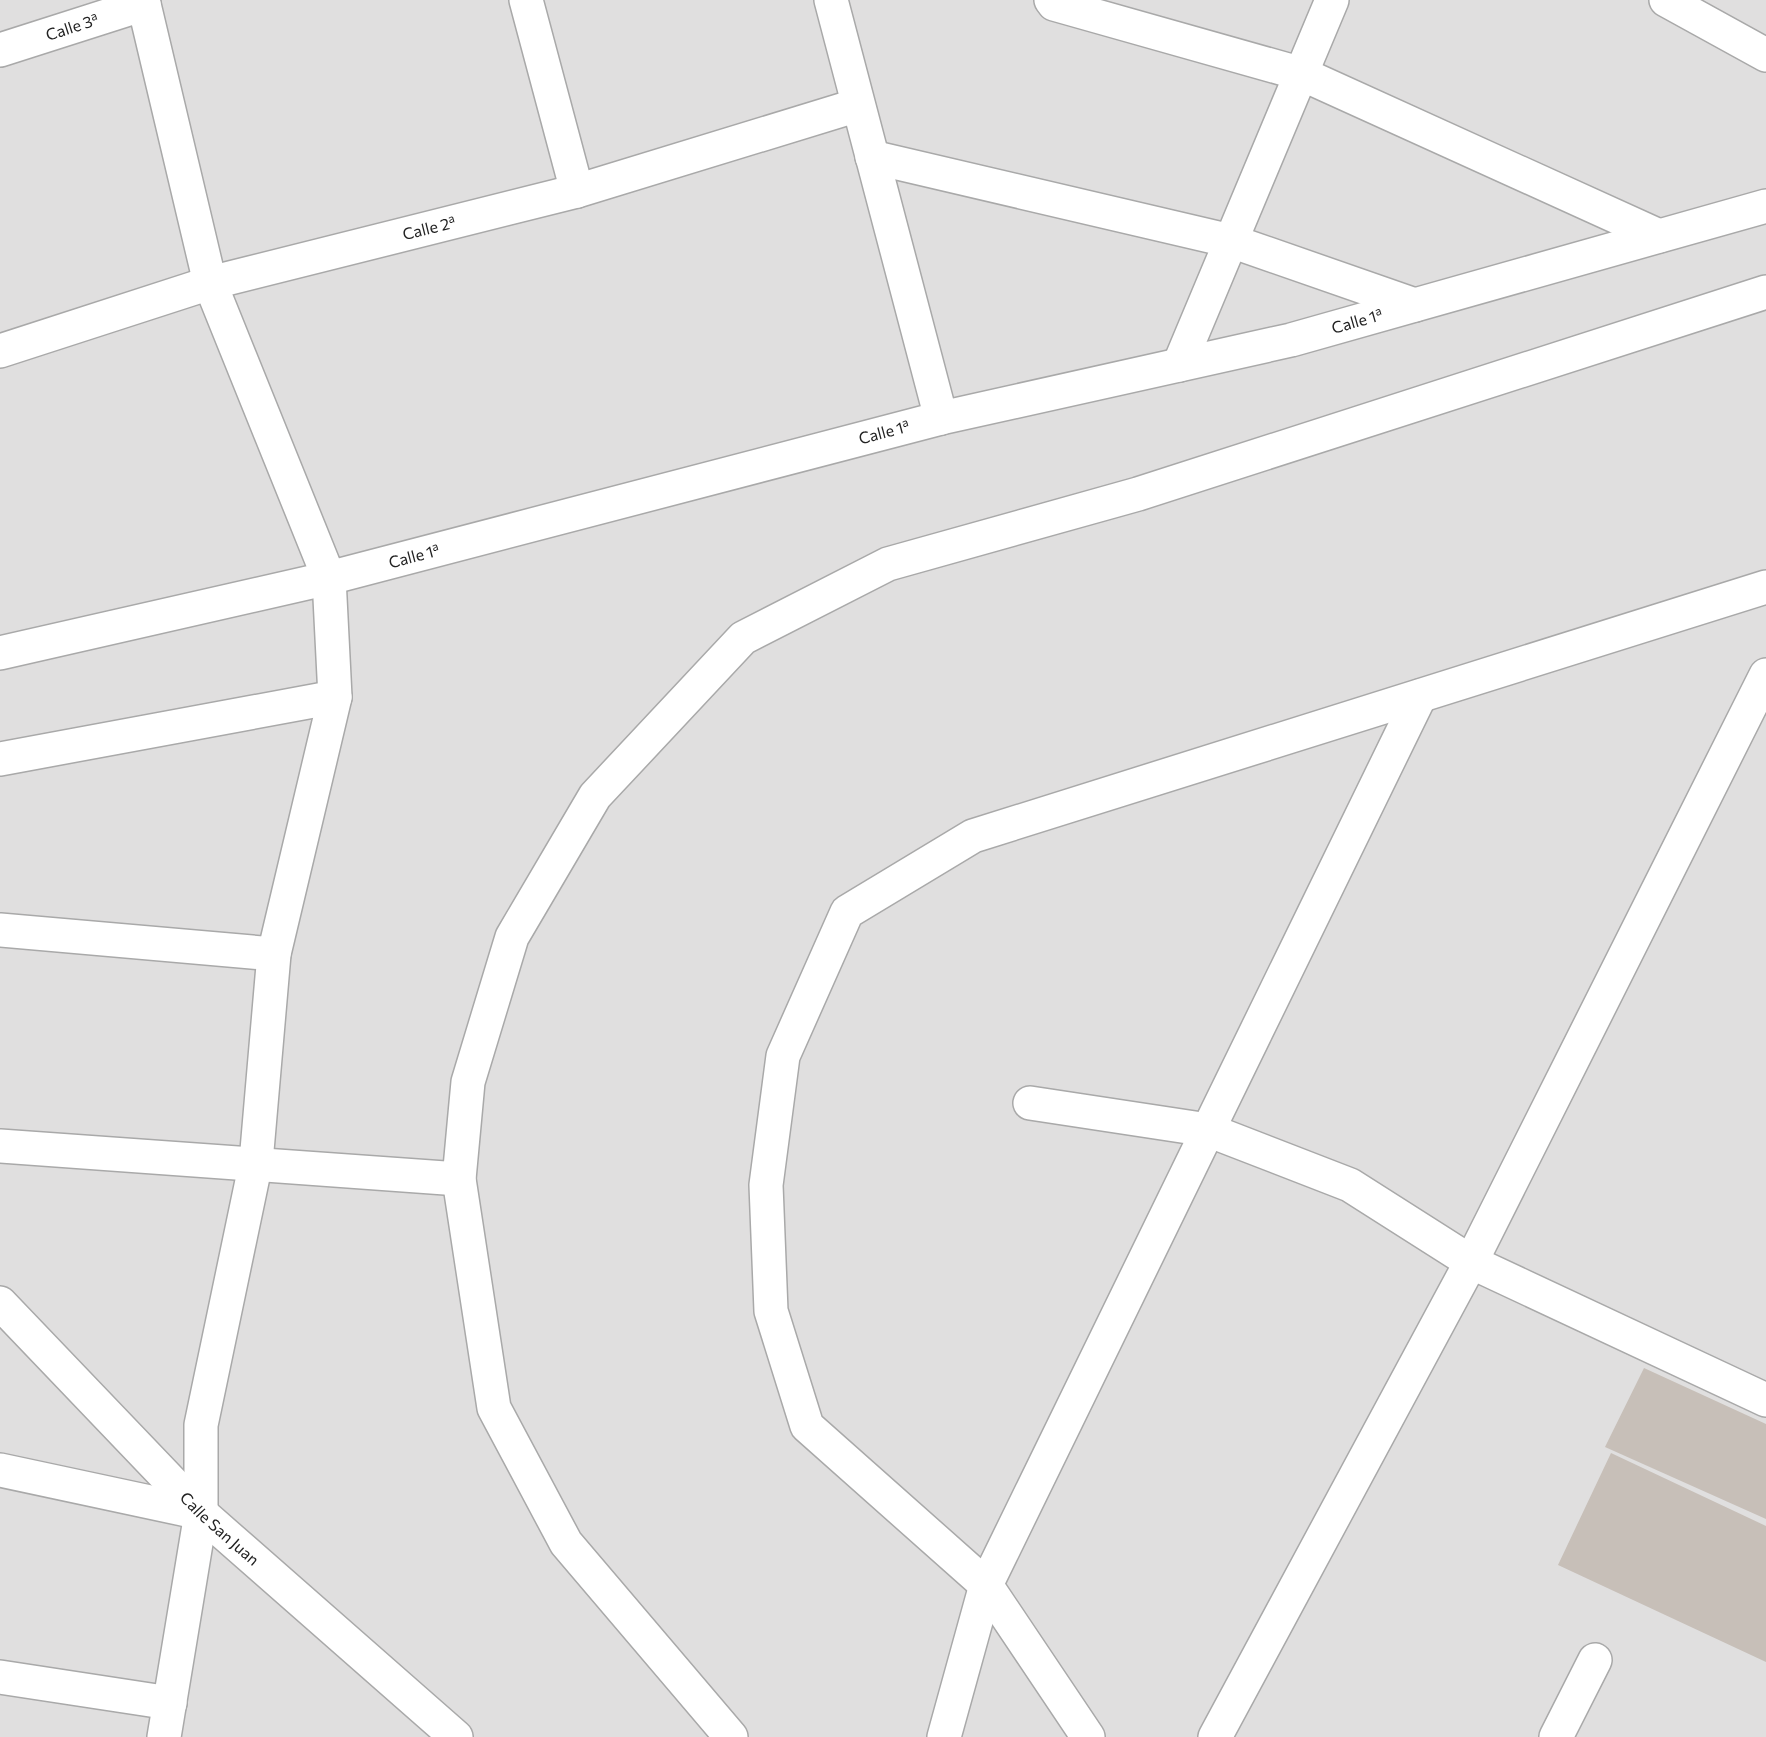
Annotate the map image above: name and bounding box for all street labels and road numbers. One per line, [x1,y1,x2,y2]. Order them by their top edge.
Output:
street label: Calle 3ª [43,9,101,44]
street label: Calle 2ª [400,212,457,243]
street label: Calle 1ª [1329,304,1385,337]
street label: Calle 1ª [856,416,912,447]
street label: Calle 1ª [386,540,442,571]
street label: Calle San Juan [177,1487,263,1569]

